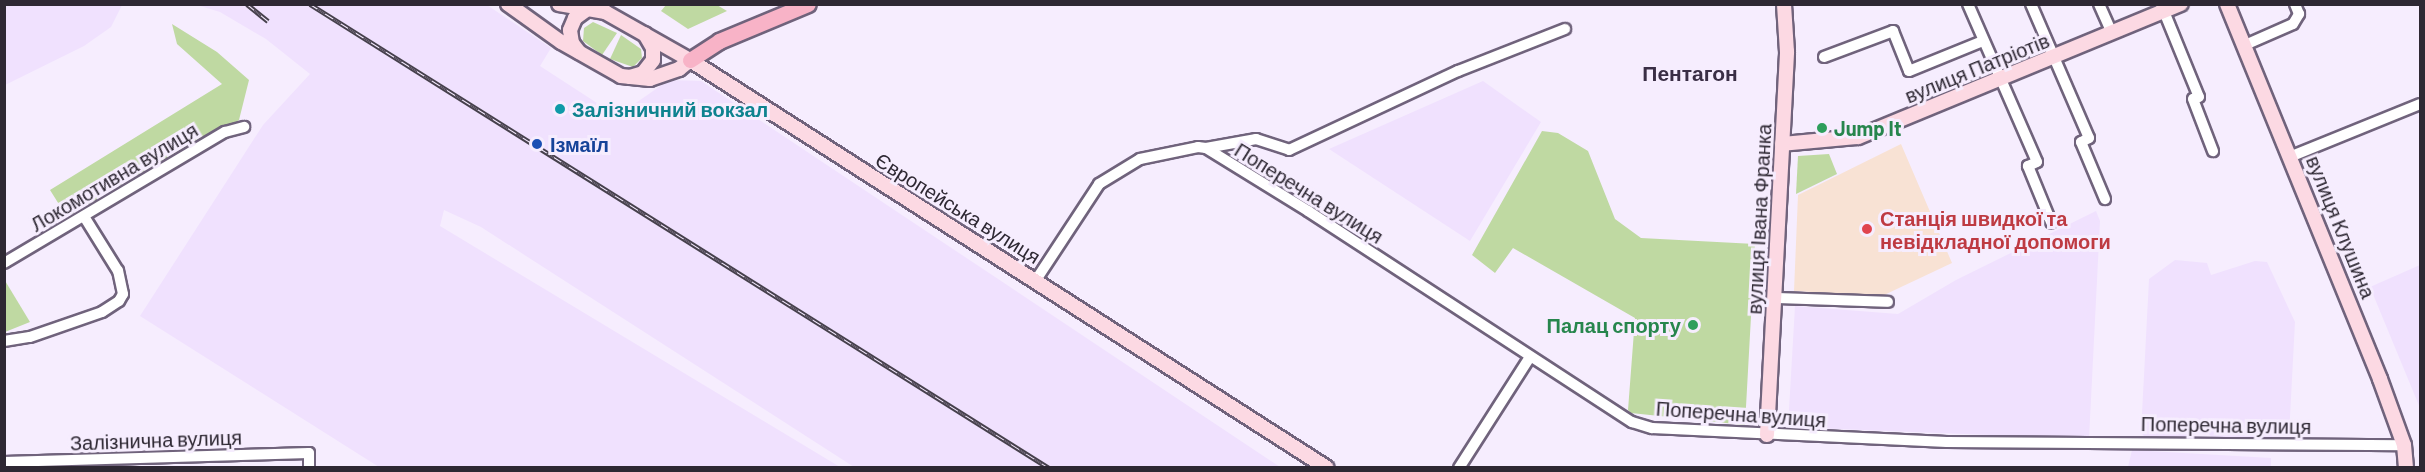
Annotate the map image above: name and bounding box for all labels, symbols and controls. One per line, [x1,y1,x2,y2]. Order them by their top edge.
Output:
street label: вулиця Патріотів [1901,28,2053,108]
district label: Пентагон [1642,60,1738,86]
place label: Залізничний вокзал [572,97,768,121]
marker: Залізничний вокзал [553,102,567,116]
place label: Jump It [1834,116,1901,140]
street label: Локомотивна вулиця [26,118,202,236]
marker: Jump It [1815,121,1829,135]
street label: вулиця Івана Франка [1742,123,1776,315]
place label: Ізмаїл [550,132,609,156]
marker: Ізмаїл [528,135,546,153]
street label: Поперечна вулиця [1230,138,1388,248]
street label: Європейська вулиця [871,147,1045,269]
street label: вулиця Клушина [2301,152,2381,302]
place label: Станція швидкої та невідкладної допомоги [1880,206,2111,253]
marker: Станція швидкої та невідкладної допомоги [1858,220,1876,238]
place label: Палац спорту [1547,313,1681,337]
marker: Палац спорту [1686,318,1700,332]
street label: Поперечна вулиця [1655,396,1827,432]
street label: Поперечна вулиця [2141,412,2311,438]
street label: Залізнична вулиця [70,425,242,455]

